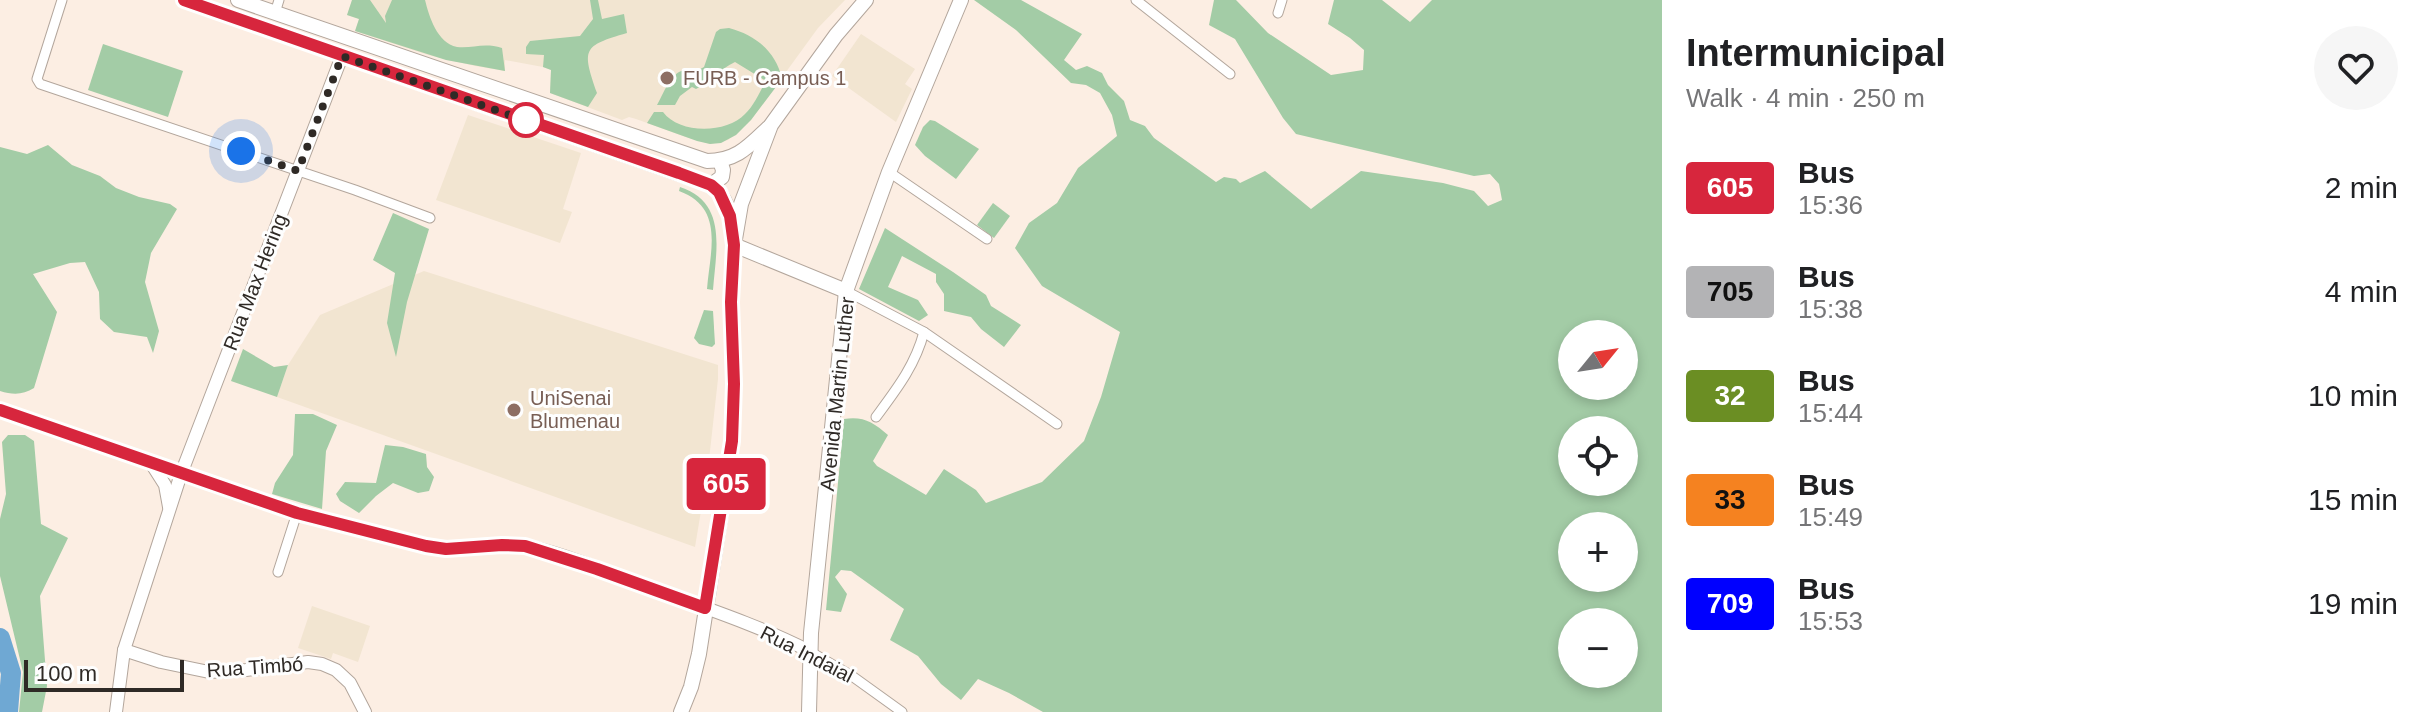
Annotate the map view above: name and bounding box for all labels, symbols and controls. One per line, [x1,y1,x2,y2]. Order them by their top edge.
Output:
button: heart [2314,26,2398,110]
text: Intermunicipal [1686,32,1946,74]
place label: FURB - Campus 1 [683,67,846,89]
marker: FURB - Campus 1 [658,69,676,87]
text: Walk · 4 min · 250 m [1686,83,1925,113]
unlabelled marker [509,103,543,137]
your location [221,131,261,171]
text: Bus [1798,156,1855,189]
text: 2 min [2325,171,2398,204]
text: 605 [1707,172,1753,203]
text: 15:36 [1798,190,1863,220]
street label: Rua Max Hering [219,211,291,353]
text: Bus [1798,260,1855,293]
text: 4 min [2325,275,2398,308]
text: 705 [1707,276,1753,307]
text: 15:38 [1798,294,1863,324]
street label: Avenida Martin Luther [816,295,858,492]
north arrow [1558,320,1638,400]
map controls [1558,320,1638,688]
text: Bus [1798,364,1855,397]
text: 10 min [2308,379,2398,412]
text: 32 [1714,380,1746,411]
place label: UniSenai Blumenau [530,387,620,432]
text: 15:44 [1798,398,1863,428]
marker: UniSenai Blumenau [505,401,523,419]
button: locate [1558,416,1638,496]
line badge: 605 [680,458,772,510]
text: 605 [703,468,749,499]
text: Bus [1798,468,1855,501]
text: 15 min [2308,483,2398,516]
text: 33 [1714,484,1746,515]
text: 15:49 [1798,502,1863,532]
button: + [1558,512,1638,592]
text: Bus [1798,572,1855,605]
text: 19 min [2308,587,2398,620]
text: 709 [1707,588,1753,619]
text: 15:53 [1798,606,1863,636]
button: − [1558,608,1638,688]
street label: Rua Indaial [757,621,857,687]
street label: Rua Timbó [206,653,304,681]
scale bar [24,656,184,692]
text: 100 m [36,661,97,686]

